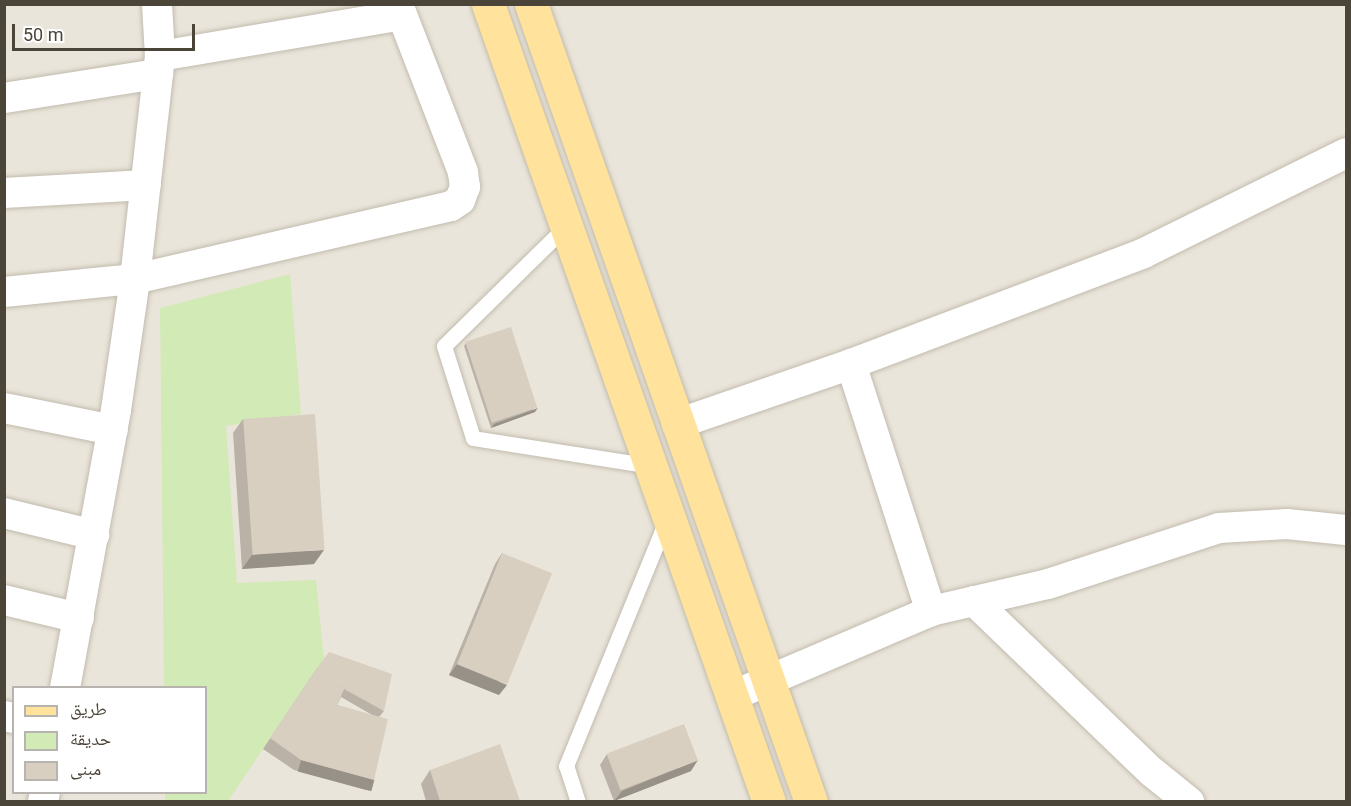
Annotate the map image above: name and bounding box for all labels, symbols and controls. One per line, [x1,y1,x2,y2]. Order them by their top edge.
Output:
scale bar [15,12,198,50]
text: 50 m [23,24,63,45]
legend [12,686,207,794]
text: طريق [70,698,107,719]
text: حديقة [70,728,111,749]
text: مبنى [70,758,101,779]

